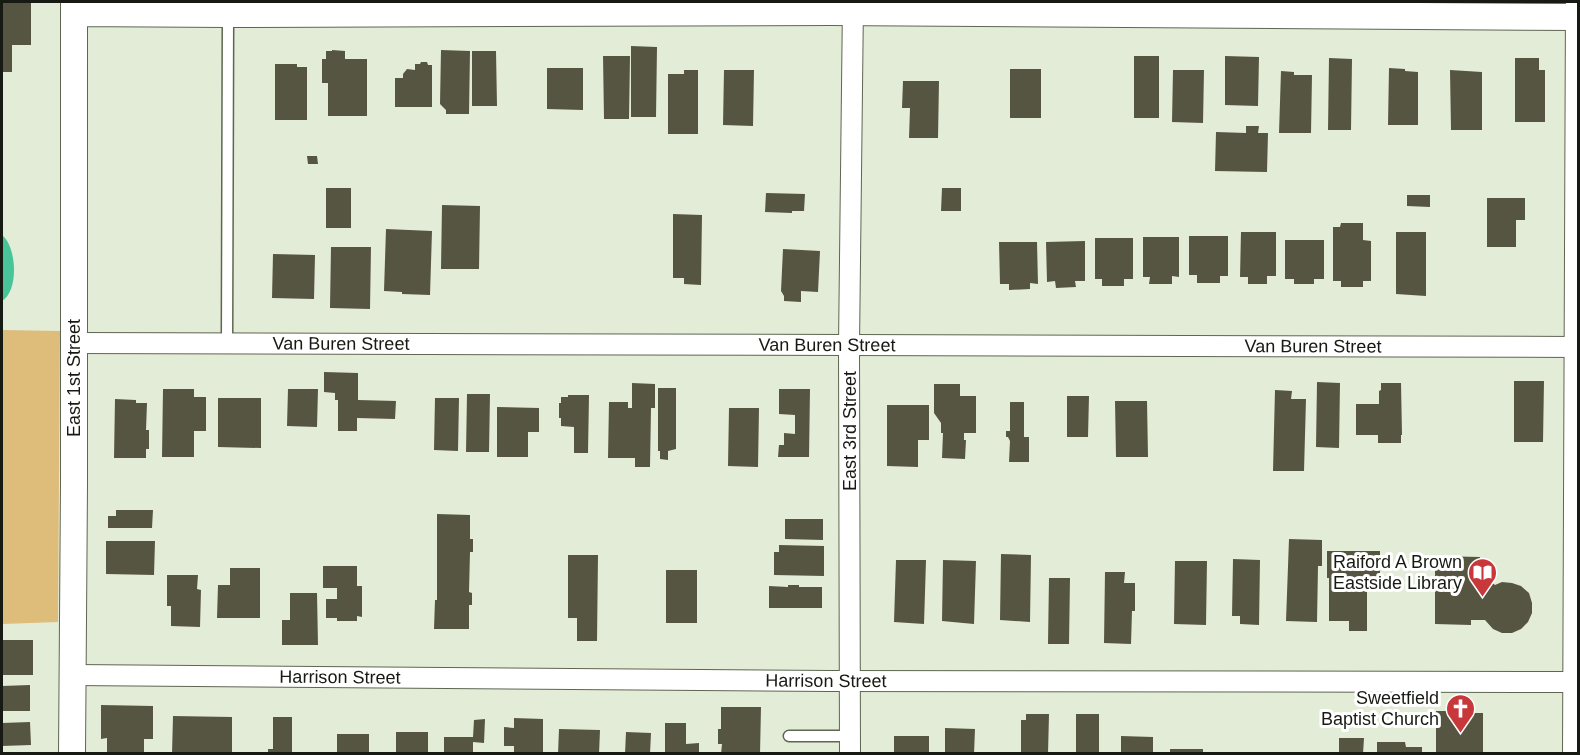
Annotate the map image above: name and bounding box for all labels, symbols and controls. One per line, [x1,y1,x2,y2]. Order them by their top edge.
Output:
street label: East 1st Street [64,319,84,437]
street label: Van Buren Street [273,334,409,354]
street label: Van Buren Street [759,335,895,355]
street label: Van Buren Street [1245,336,1381,356]
street label: East 3rd Street [840,371,860,491]
place label: Raiford A Brown Eastside Library [1333,552,1462,593]
library icon: Raiford A Brown Eastside Library [1467,556,1499,598]
street label: Harrison Street [279,667,401,688]
street label: Harrison Street [765,670,887,691]
place label: Sweetfield Baptist Church [1321,688,1439,729]
church icon: Sweetfield Baptist Church [1444,692,1476,734]

